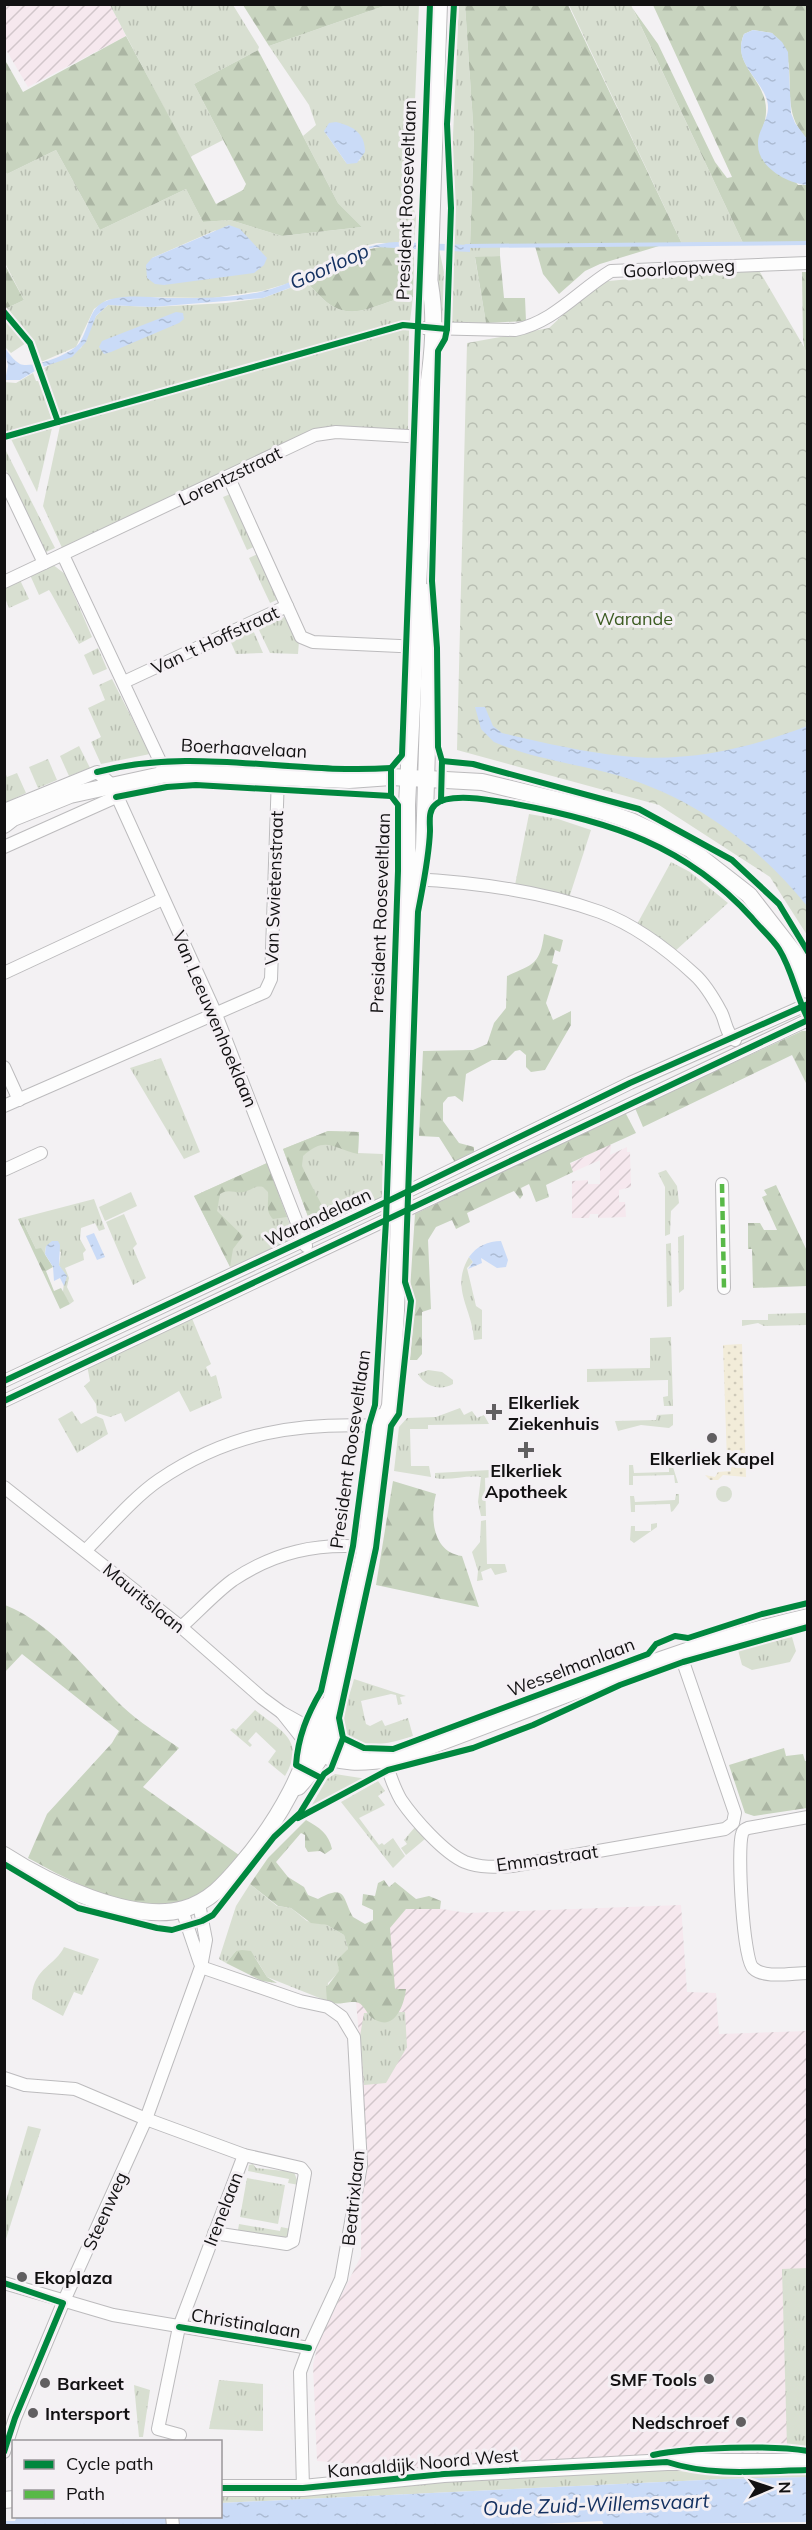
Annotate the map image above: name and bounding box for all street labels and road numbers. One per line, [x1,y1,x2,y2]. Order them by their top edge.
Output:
street label: President Rooseveltlaan [391,99,421,301]
street label: Goorloopweg [623,254,735,282]
street label: Lorentzstraat [175,441,285,511]
street label: Van 't Hoffstraat [148,600,282,680]
street label: Boerhaavelaan [180,733,308,763]
street label: Van Swietenstraat [260,810,288,966]
street label: President Rooseveltlaan [365,812,395,1014]
street label: Van Leeuwenhoeklaan [167,927,263,1111]
street label: Warandelaan [261,1182,375,1252]
street label: President Rooseveltlaan [325,1348,375,1550]
street label: Mauritslaan [98,1558,190,1638]
street label: Wesselmanlaan [504,1632,638,1702]
street label: Emmastraat [495,1839,599,1877]
street label: Beatrixlaan [337,2149,369,2247]
street label: Steenweg [77,2168,133,2254]
street label: Irenelaan [198,2169,248,2249]
street label: Christinalaan [189,2303,303,2343]
street label: Kanaaldijk Noord West [326,2443,520,2483]

